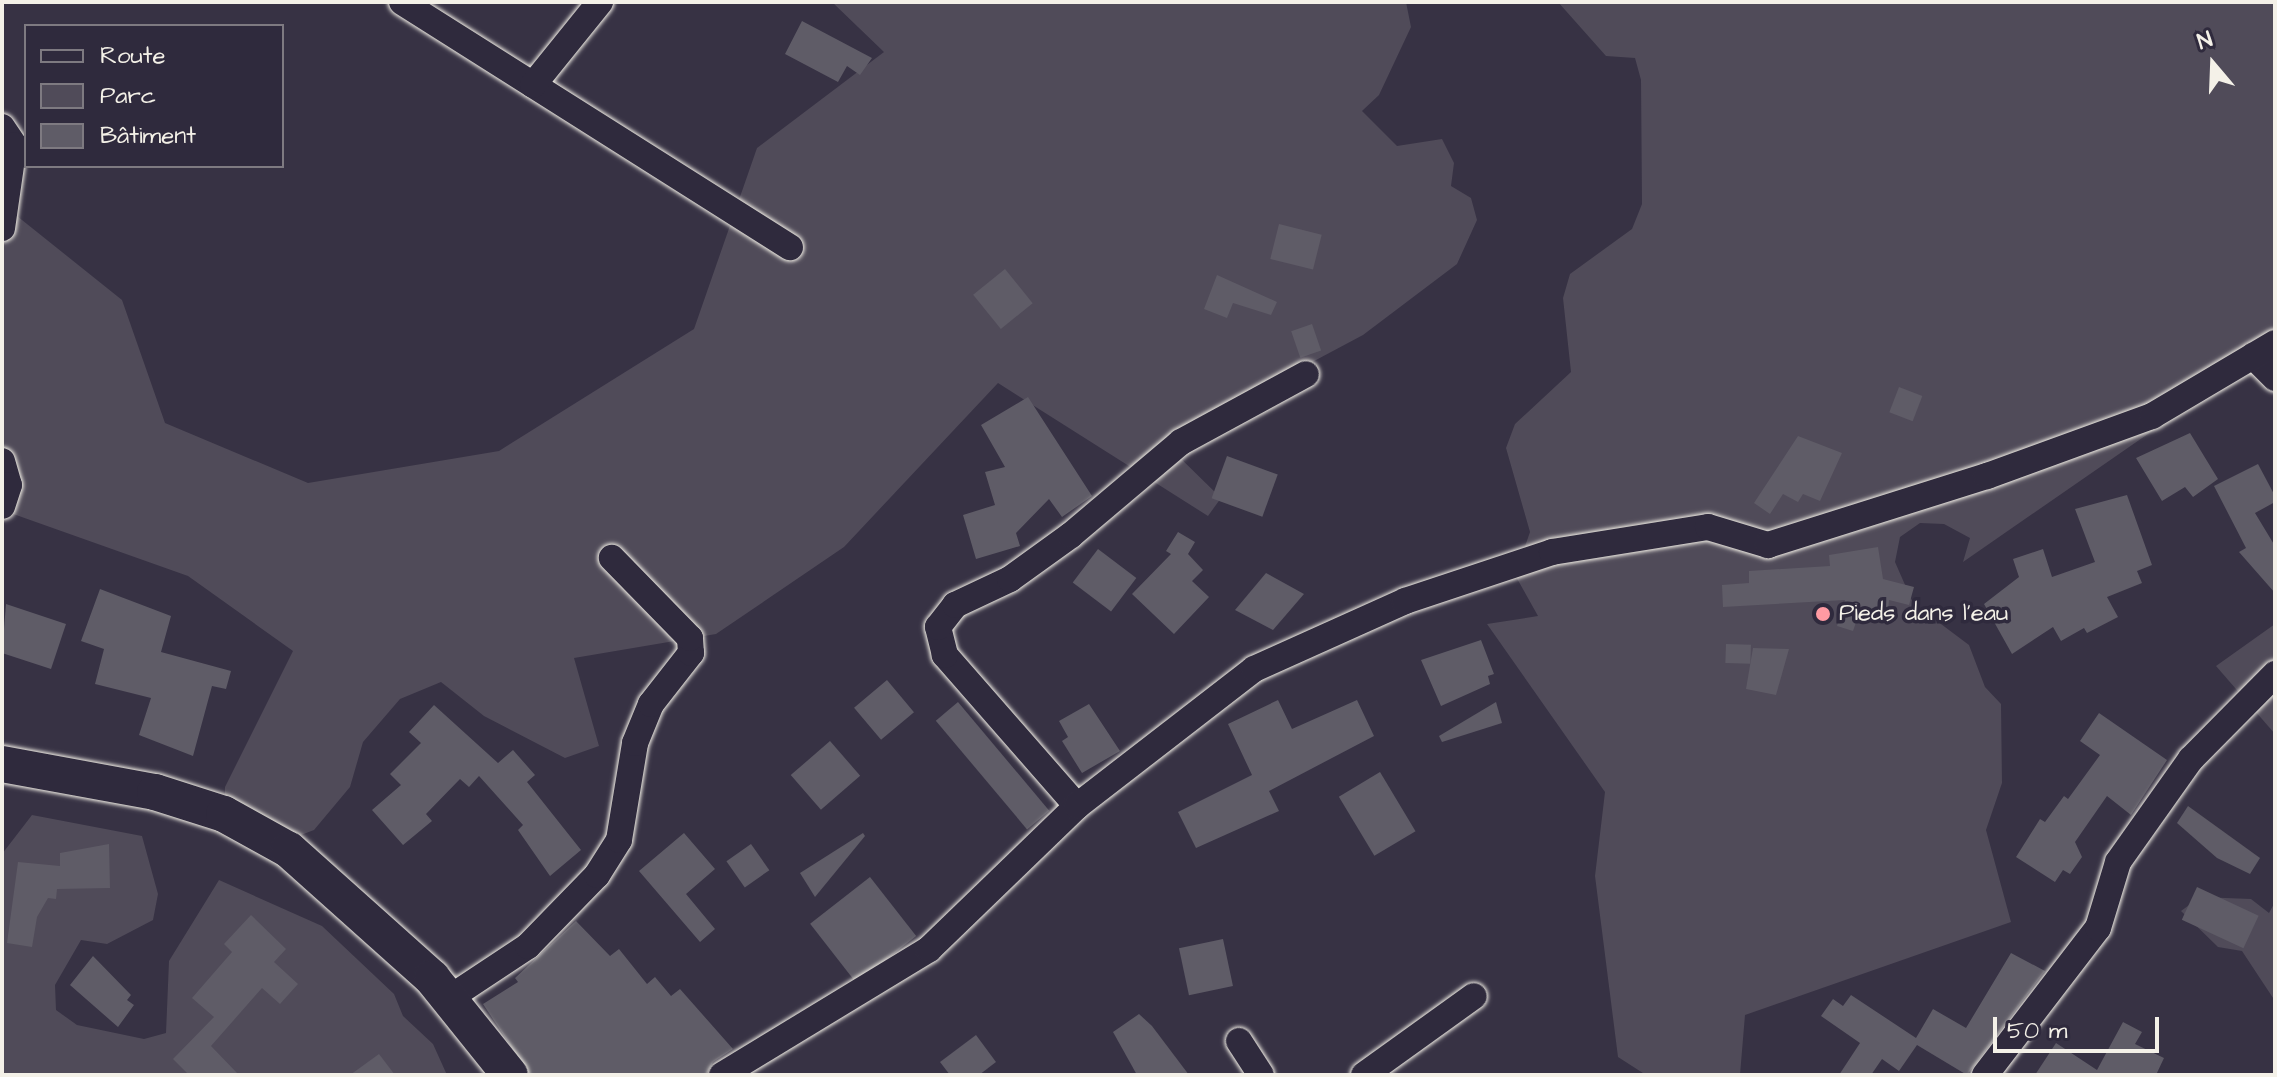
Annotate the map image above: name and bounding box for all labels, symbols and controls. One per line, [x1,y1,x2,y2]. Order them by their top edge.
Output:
legend [24,24,284,168]
north arrow [2173,24,2253,104]
text: N [2193,24,2217,58]
text: Route [100,39,165,73]
text: Parc [100,79,156,113]
text: Bâtiment [100,119,196,153]
place label: Pieds dans l'eau [1839,600,2008,628]
marker: Pieds dans l'eau [1814,605,1832,623]
scale bar [1997,1001,2163,1051]
text: 50 m [2007,1014,2067,1048]

